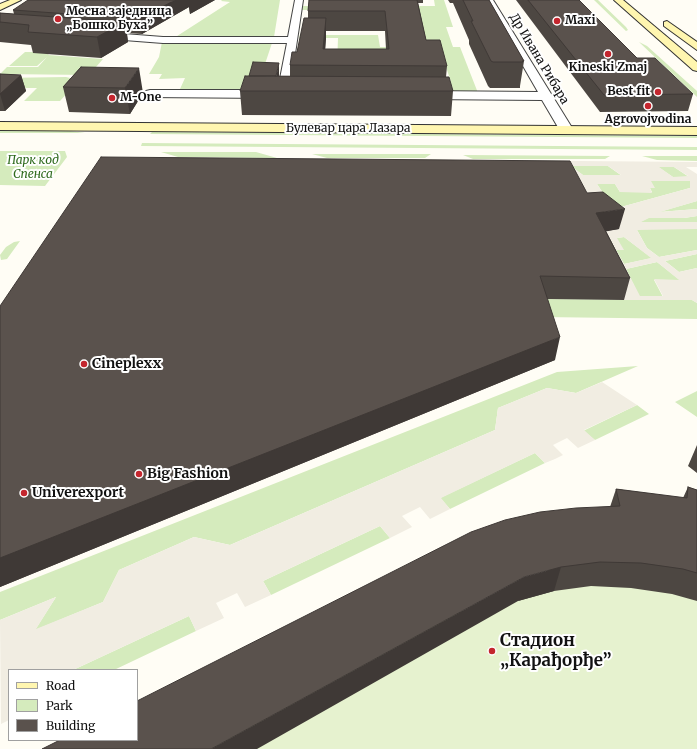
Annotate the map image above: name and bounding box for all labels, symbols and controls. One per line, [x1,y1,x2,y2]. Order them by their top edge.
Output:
place label: Месна заједница „Бошко Буха” [66,5,172,33]
street label: Др Ивана Рибара [506,11,572,107]
marker: Месна заједница „Бошко Буха” [53,14,63,24]
place label: Maxi [565,14,596,28]
marker: Maxi [552,16,562,26]
marker: Kineski Zmaj [603,49,613,59]
place label: Kineski Zmaj [569,61,647,75]
place label: Best fit [607,85,650,99]
marker: Best fit [653,87,663,97]
place label: M-One [120,91,161,105]
marker: M-One [107,93,117,103]
marker: Agrovojvodina [643,101,653,111]
place label: Agrovojvodina [605,113,691,127]
street label: Булевар цара Лазара [286,122,410,136]
park label: Парк код Спенса [7,154,59,182]
place label: Cineplexx [92,356,161,372]
marker: Cineplexx [79,359,89,369]
place label: Big Fashion [147,466,228,482]
marker: Big Fashion [134,469,144,479]
place label: Univerexport [32,485,124,501]
marker: Univerexport [19,488,29,498]
place label: Стадион „Карађорђе” [500,631,612,671]
marker: Стадион „Карађорђе” [487,646,497,656]
legend [8,669,138,741]
text: Road [46,678,75,693]
text: Park [46,698,73,713]
text: Building [46,718,95,733]

